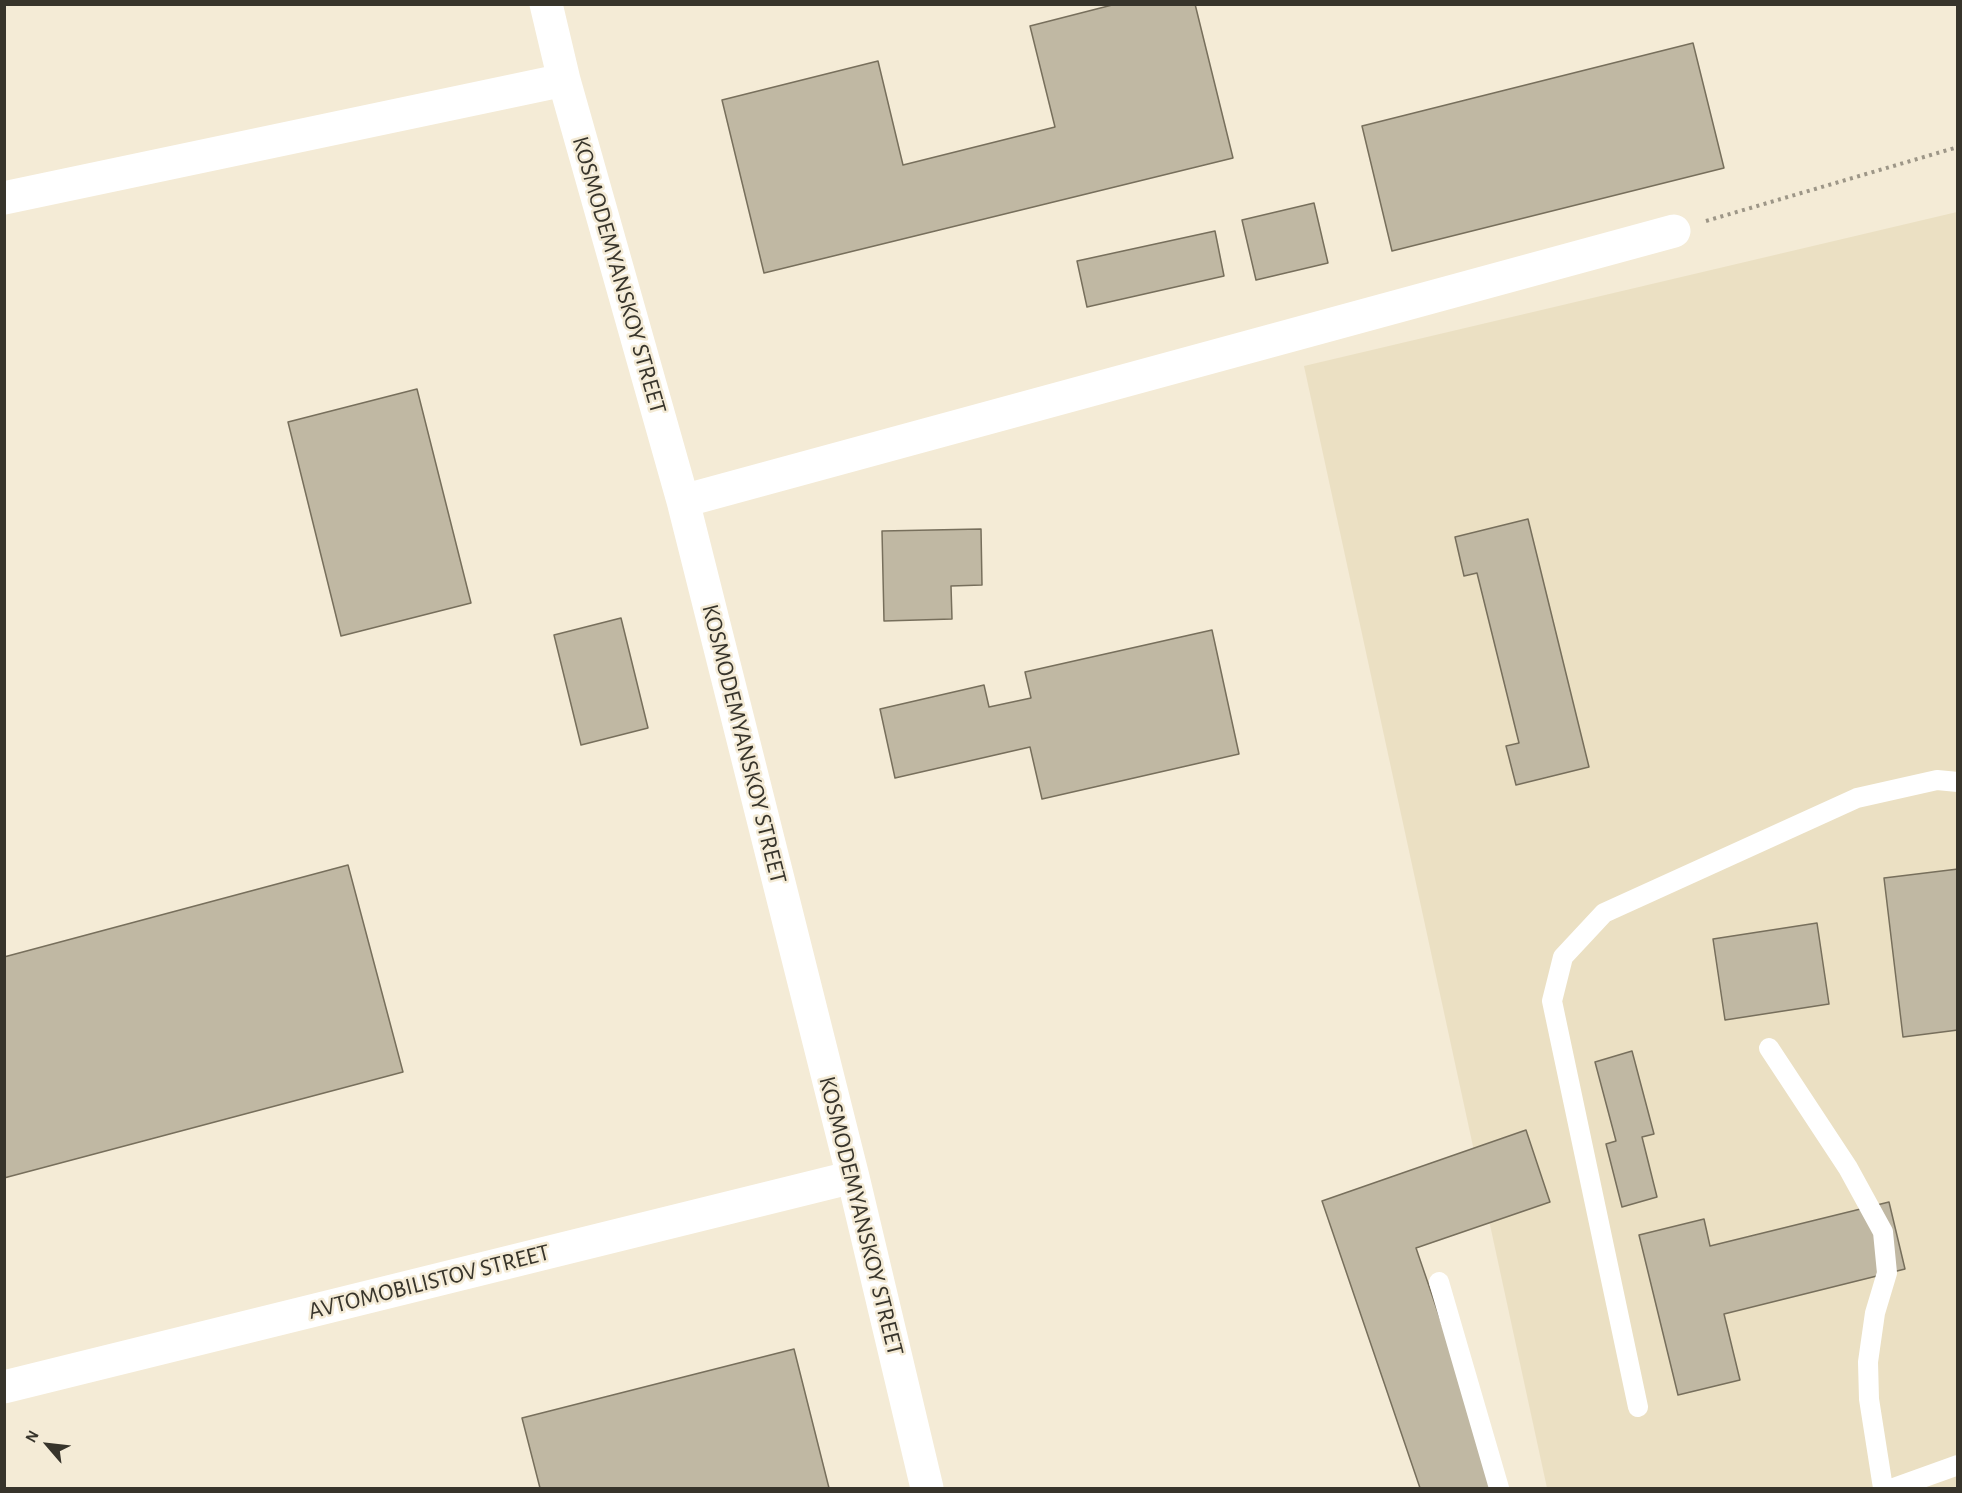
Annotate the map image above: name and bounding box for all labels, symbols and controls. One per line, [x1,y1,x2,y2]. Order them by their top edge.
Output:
street label: KOSMODEMYANSKOY STREET [566,133,672,417]
street label: KOSMODEMYANSKOY STREET [695,601,793,887]
street label: KOSMODEMYANSKOY STREET [812,1073,910,1359]
street label: AVTOMOBILISTOV STREET [305,1238,553,1326]
north arrow [18,1415,78,1475]
text: N [22,1428,42,1445]

